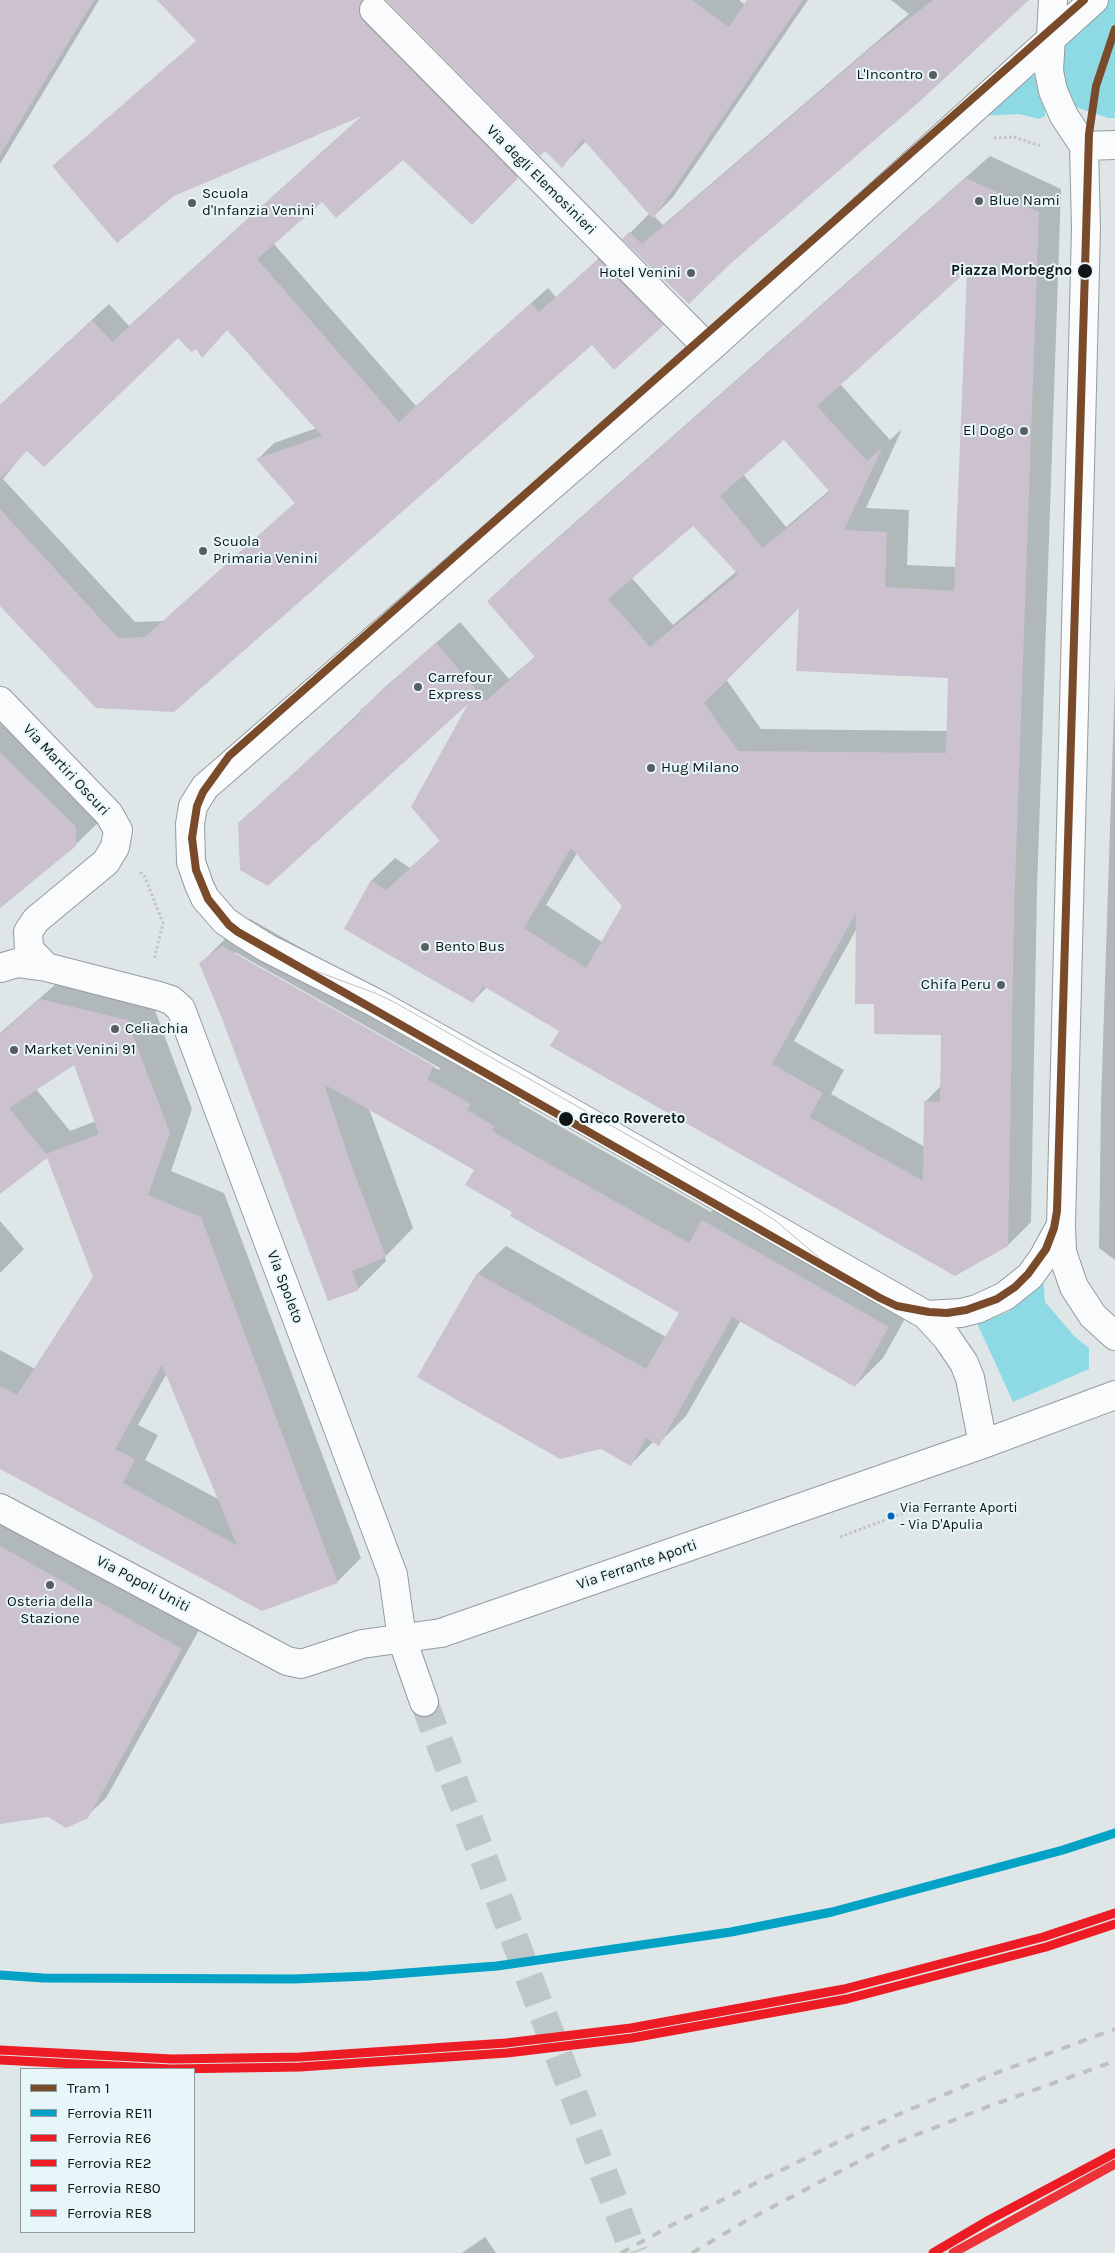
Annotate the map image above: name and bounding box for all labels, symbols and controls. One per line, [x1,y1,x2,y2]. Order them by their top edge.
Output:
place label: L'Incontro [856,66,923,84]
marker: L'Incontro [927,69,939,81]
street label: Via degli Elemosinieri [482,121,600,239]
place label: Scuola d'Infanzia Venini [202,185,315,220]
place label: Blue Nami [989,192,1060,210]
marker: Blue Nami [973,195,985,207]
marker: Scuola d'Infanzia Venini [186,197,198,209]
place label: Piazza Morbegno [951,262,1072,280]
marker: Piazza Morbegno [1076,262,1094,280]
place label: Hotel Venini [599,264,681,282]
marker: Hotel Venini [685,267,697,279]
place label: El Dogo [963,422,1014,440]
marker: El Dogo [1018,425,1030,437]
place label: Scuola Primaria Venini [213,533,318,568]
marker: Scuola Primaria Venini [197,545,209,557]
place label: Carrefour Express [428,669,492,704]
marker: Carrefour Express [412,681,424,693]
street label: Via Martiri Oscuri [19,720,113,820]
place label: Hug Milano [661,759,739,777]
marker: Hug Milano [645,762,657,774]
place label: Bento Bus [435,938,505,956]
marker: Bento Bus [419,941,431,953]
place label: Chifa Peru [921,976,991,994]
marker: Chifa Peru [995,979,1007,991]
place label: Celiachia [125,1020,188,1038]
marker: Celiachia [109,1023,121,1035]
place label: Market Venini 91 [24,1041,136,1059]
marker: Market Venini 91 [8,1044,20,1056]
marker: Greco Rovereto [557,1110,575,1128]
place label: Greco Rovereto [579,1110,685,1128]
street label: Via Spoleto [263,1248,307,1326]
place label: Via Ferrante Aporti - Via D'Apulia [900,1500,1018,1532]
marker: Via Ferrante Aporti - Via D'Apulia [886,1511,896,1521]
street label: Via Ferrante Aporti [574,1536,700,1594]
street label: Via Popoli Uniti [93,1552,193,1616]
marker: Osteria della Stazione [44,1579,56,1591]
place label: Osteria della Stazione [7,1593,93,1628]
legend [20,2068,195,2233]
text: Tram 1 [67,2079,110,2097]
text: Ferrovia RE11 [67,2104,153,2122]
text: Ferrovia RE6 [67,2129,151,2147]
text: Ferrovia RE2 [67,2154,151,2172]
text: Ferrovia RE80 [67,2179,161,2197]
text: Ferrovia RE8 [67,2204,152,2222]

